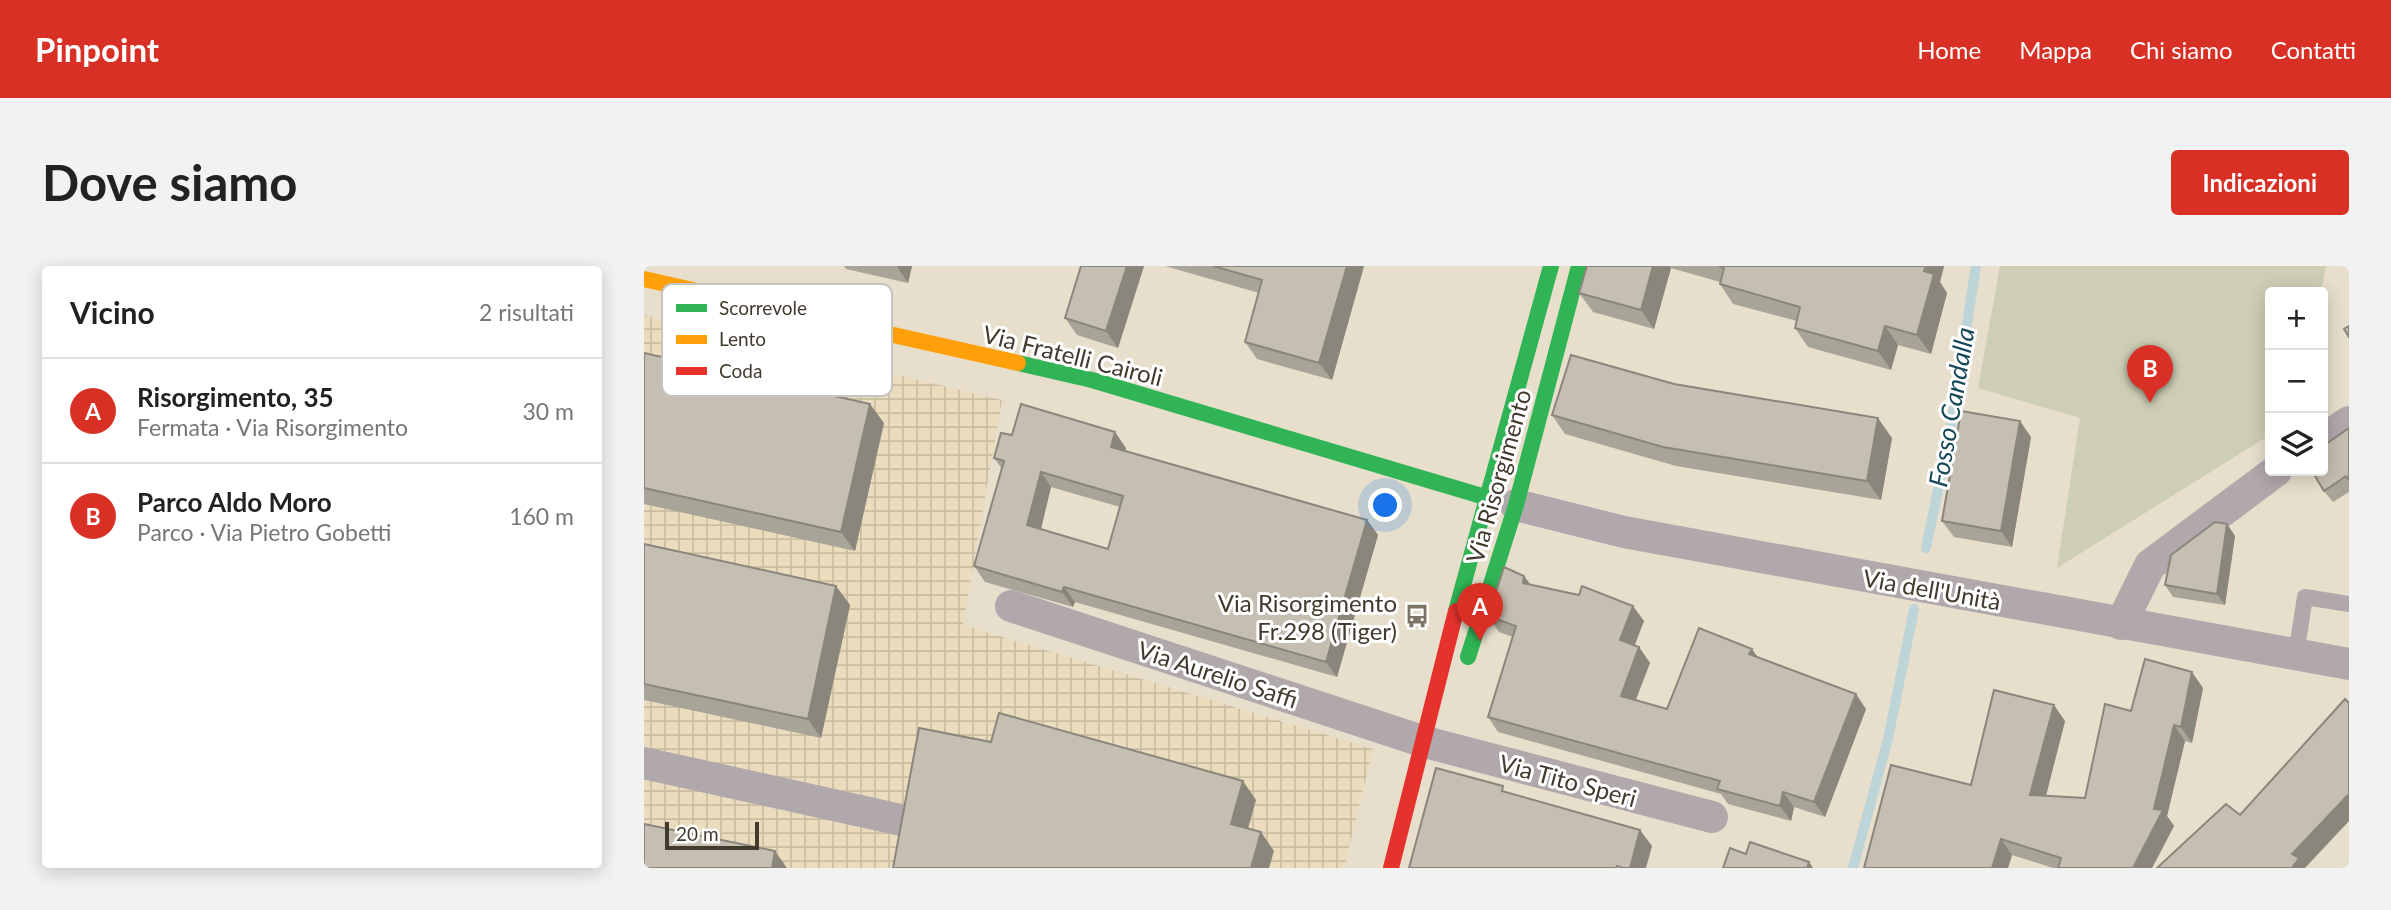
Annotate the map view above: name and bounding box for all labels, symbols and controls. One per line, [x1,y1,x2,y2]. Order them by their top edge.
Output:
text: Pinpoint [35,29,159,69]
text: Home [1917,35,1981,64]
text: Mappa [2019,35,2092,64]
text: Chi siamo [2130,35,2233,64]
text: Contatti [2271,35,2356,64]
button: Indicazioni [2171,150,2349,215]
text: Dove siamo [42,153,298,211]
legend [662,284,892,396]
map controls [2265,287,2328,476]
button: + [2265,287,2328,350]
text: Vicino [70,294,155,330]
text: Scorrevole [719,296,807,319]
text: 2 risultati [479,298,574,326]
street label: Via Fratelli Cairoli [980,319,1166,391]
water label: Fosso Candalla [1921,325,1981,489]
text: Lento [719,327,766,350]
pin: B [2127,345,2173,403]
button: − [2265,350,2328,413]
text: Coda [719,359,762,382]
text: Risorgimento, 35 [137,381,334,413]
street label: Via Risorgimento [1459,386,1537,566]
text: A [85,397,101,425]
text: 30 m [523,397,574,425]
text: Fermata · Via Risorgimento [137,413,408,441]
button: layers [2265,413,2328,476]
text: Parco Aldo Moro [137,486,332,518]
your location [1368,488,1402,522]
text: B [85,502,101,530]
text: 160 m [509,502,574,530]
text: Parco · Via Pietro Gobetti [137,518,391,546]
street label: Via dell'Unità [1861,563,2003,615]
pin: A [1457,583,1503,641]
place label: Via Risorgimento Fr.298 (Tiger) [1218,588,1397,645]
bus stop icon: Via Risorgimento Fr.298 (Tiger) [1403,602,1431,630]
street label: Via Aurelio Saffi [1134,634,1302,714]
street label: Via Tito Speri [1496,748,1640,812]
scale bar [665,819,760,851]
text: 20 m [676,822,719,845]

